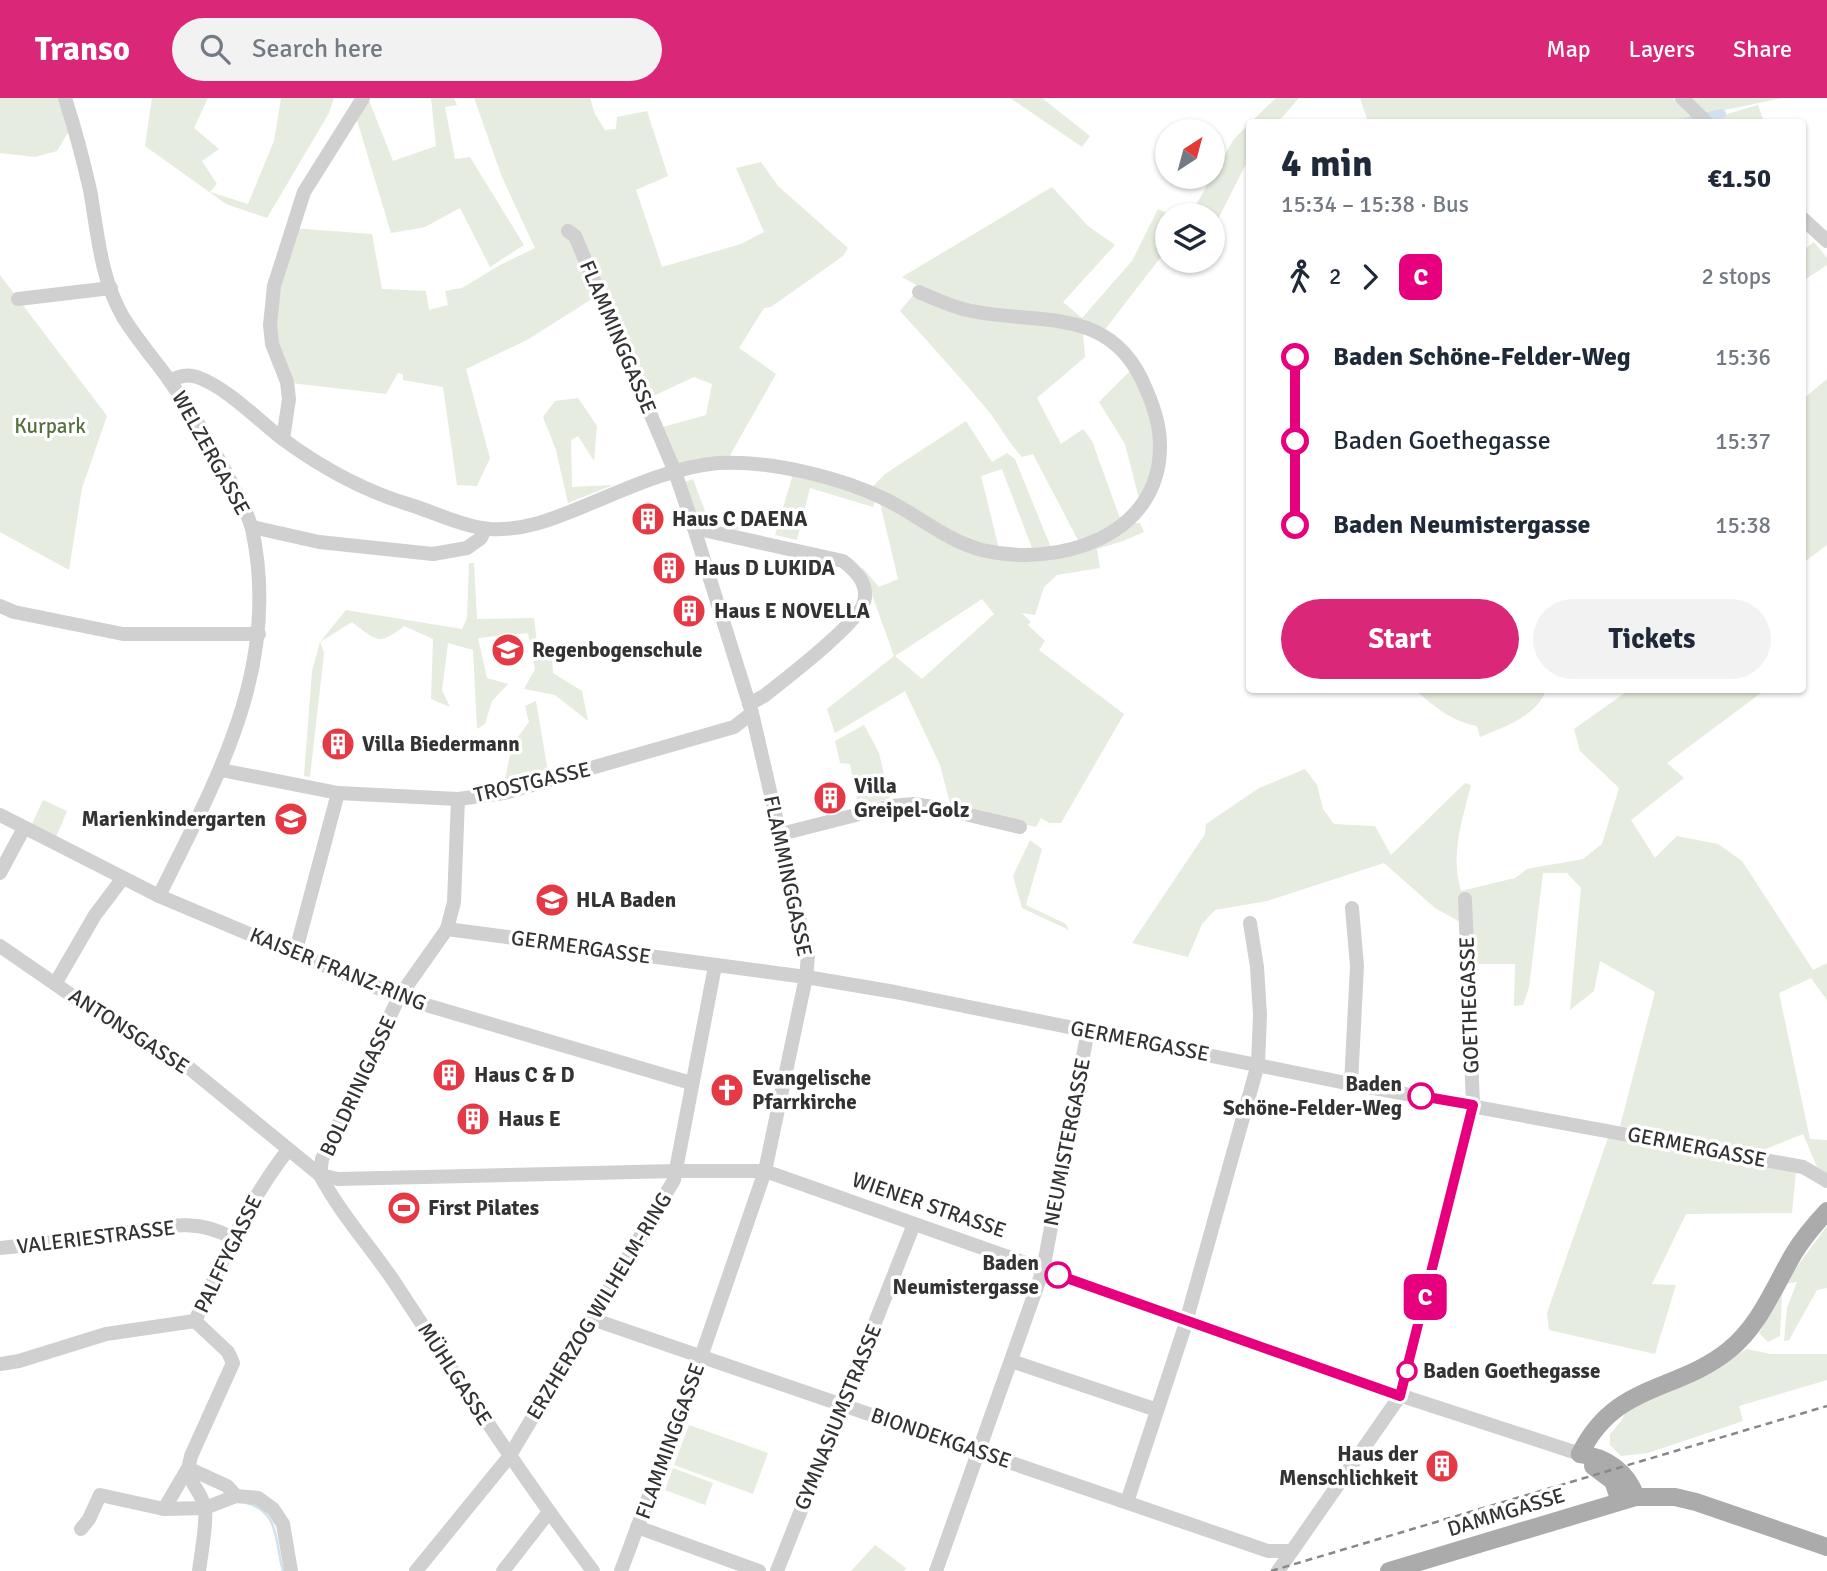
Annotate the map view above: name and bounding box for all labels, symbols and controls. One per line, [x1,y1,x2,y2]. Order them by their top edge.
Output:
search box [172,18,662,81]
text: Transo [35,29,130,70]
icon: search [196,30,234,68]
text: Search here [252,33,383,65]
text: Map [1546,34,1591,64]
text: Layers [1629,34,1695,64]
text: Share [1733,34,1792,64]
north arrow [1155,119,1225,189]
map controls [1155,119,1225,273]
text: 4 min [1281,140,1373,187]
text: €1.50 [1707,163,1771,195]
text: 15:34 – 15:38 · Bus [1281,190,1469,219]
button: layers [1155,203,1225,273]
street label: FLAMMINGGASSE [574,256,662,418]
icon: walk [1281,258,1319,296]
icon: forward [1351,258,1389,296]
text: 2 [1329,262,1341,291]
text: C [1413,262,1428,292]
text: 2 stops [1701,262,1771,291]
text: Baden Schöne-Felder-Weg [1333,341,1631,373]
text: 15:36 [1715,343,1771,372]
street label: WELZERGASSE [166,386,256,520]
park label: Kurpark [14,413,86,439]
text: Baden Goethegasse [1333,425,1551,457]
text: 15:37 [1715,427,1771,456]
building icon: Haus C DAENA [629,500,667,538]
place label: Haus C DAENA [672,506,808,532]
text: Baden Neumistergasse [1333,509,1590,541]
text: 15:38 [1715,511,1771,540]
building icon: Haus D LUKIDA [650,549,688,587]
place label: Haus D LUKIDA [694,555,836,581]
building icon: Haus E NOVELLA [670,592,708,630]
place label: Haus E NOVELLA [714,598,870,624]
button: Start [1281,599,1519,679]
button: Tickets [1533,599,1771,679]
school or university icon: Regenbogenschule [489,631,527,669]
place label: Regenbogenschule [532,637,703,663]
building icon: Villa Biedermann [319,725,357,763]
place label: Villa Biedermann [362,731,520,757]
street label: TROSTGASSE [471,756,593,808]
place label: Villa Greipel-Golz [854,773,969,823]
building icon: Villa Greipel-Golz [811,779,849,817]
street label: FLAMMINGGASSE [758,793,818,959]
school or university icon: Marienkindergarten [272,800,310,838]
place label: Marienkindergarten [82,806,266,832]
school or university icon: HLA Baden [533,881,571,919]
place label: HLA Baden [576,887,676,913]
street label: KAISER FRANZ-RING [246,922,430,1016]
street label: GERMERGASSE [510,924,652,970]
street label: GOETHEGASSE [1454,936,1484,1074]
street label: ANTONSGASSE [64,982,194,1080]
street label: BOLDRINIGASSE [314,1012,402,1160]
street label: GERMERGASSE [1068,1015,1212,1067]
building icon: Haus C & D [430,1056,468,1094]
street label: NEUMISTERGASSE [1038,1056,1096,1228]
place label: Haus C & D [474,1062,574,1088]
place label: Evangelische Pfarrkirche [752,1065,871,1115]
church icon: Evangelische Pfarrkirche [708,1071,746,1109]
place label: Baden Schöne-Felder-Weg [1223,1071,1402,1121]
marker: Baden Schöne-Felder-Weg [1408,1083,1434,1109]
building icon: Haus E [454,1100,492,1138]
place label: Haus E [498,1106,561,1132]
street label: GERMERGASSE [1625,1121,1769,1173]
street label: WIENER STRASSE [848,1166,1010,1244]
street label: ERZHERZOG WILHELM-RING [521,1188,677,1424]
sports icon: First Pilates [385,1189,423,1227]
street label: PALFFYGASSE [188,1191,268,1317]
place label: First Pilates [428,1195,539,1221]
street label: VALERIESTRASSE [15,1214,177,1260]
place label: Baden Neumistergasse [893,1250,1039,1300]
marker: Baden Neumistergasse [1045,1262,1071,1288]
line badge: C [1402,1274,1448,1320]
text: C [1418,1282,1432,1312]
street label: MÜHLGASSE [412,1318,498,1430]
street label: GYMNASIUMSTRASSE [789,1320,887,1514]
place label: Baden Goethegasse [1423,1358,1600,1384]
street label: FLAMMINGGASSE [630,1360,710,1522]
marker: Baden Goethegasse [1397,1361,1417,1381]
street label: BIONDEKGASSE [868,1402,1014,1474]
place label: Haus der Menschlichkeit [1279,1441,1419,1491]
building icon: Haus der Menschlichkeit [1423,1447,1461,1485]
street label: DAMMGASSE [1444,1482,1568,1542]

